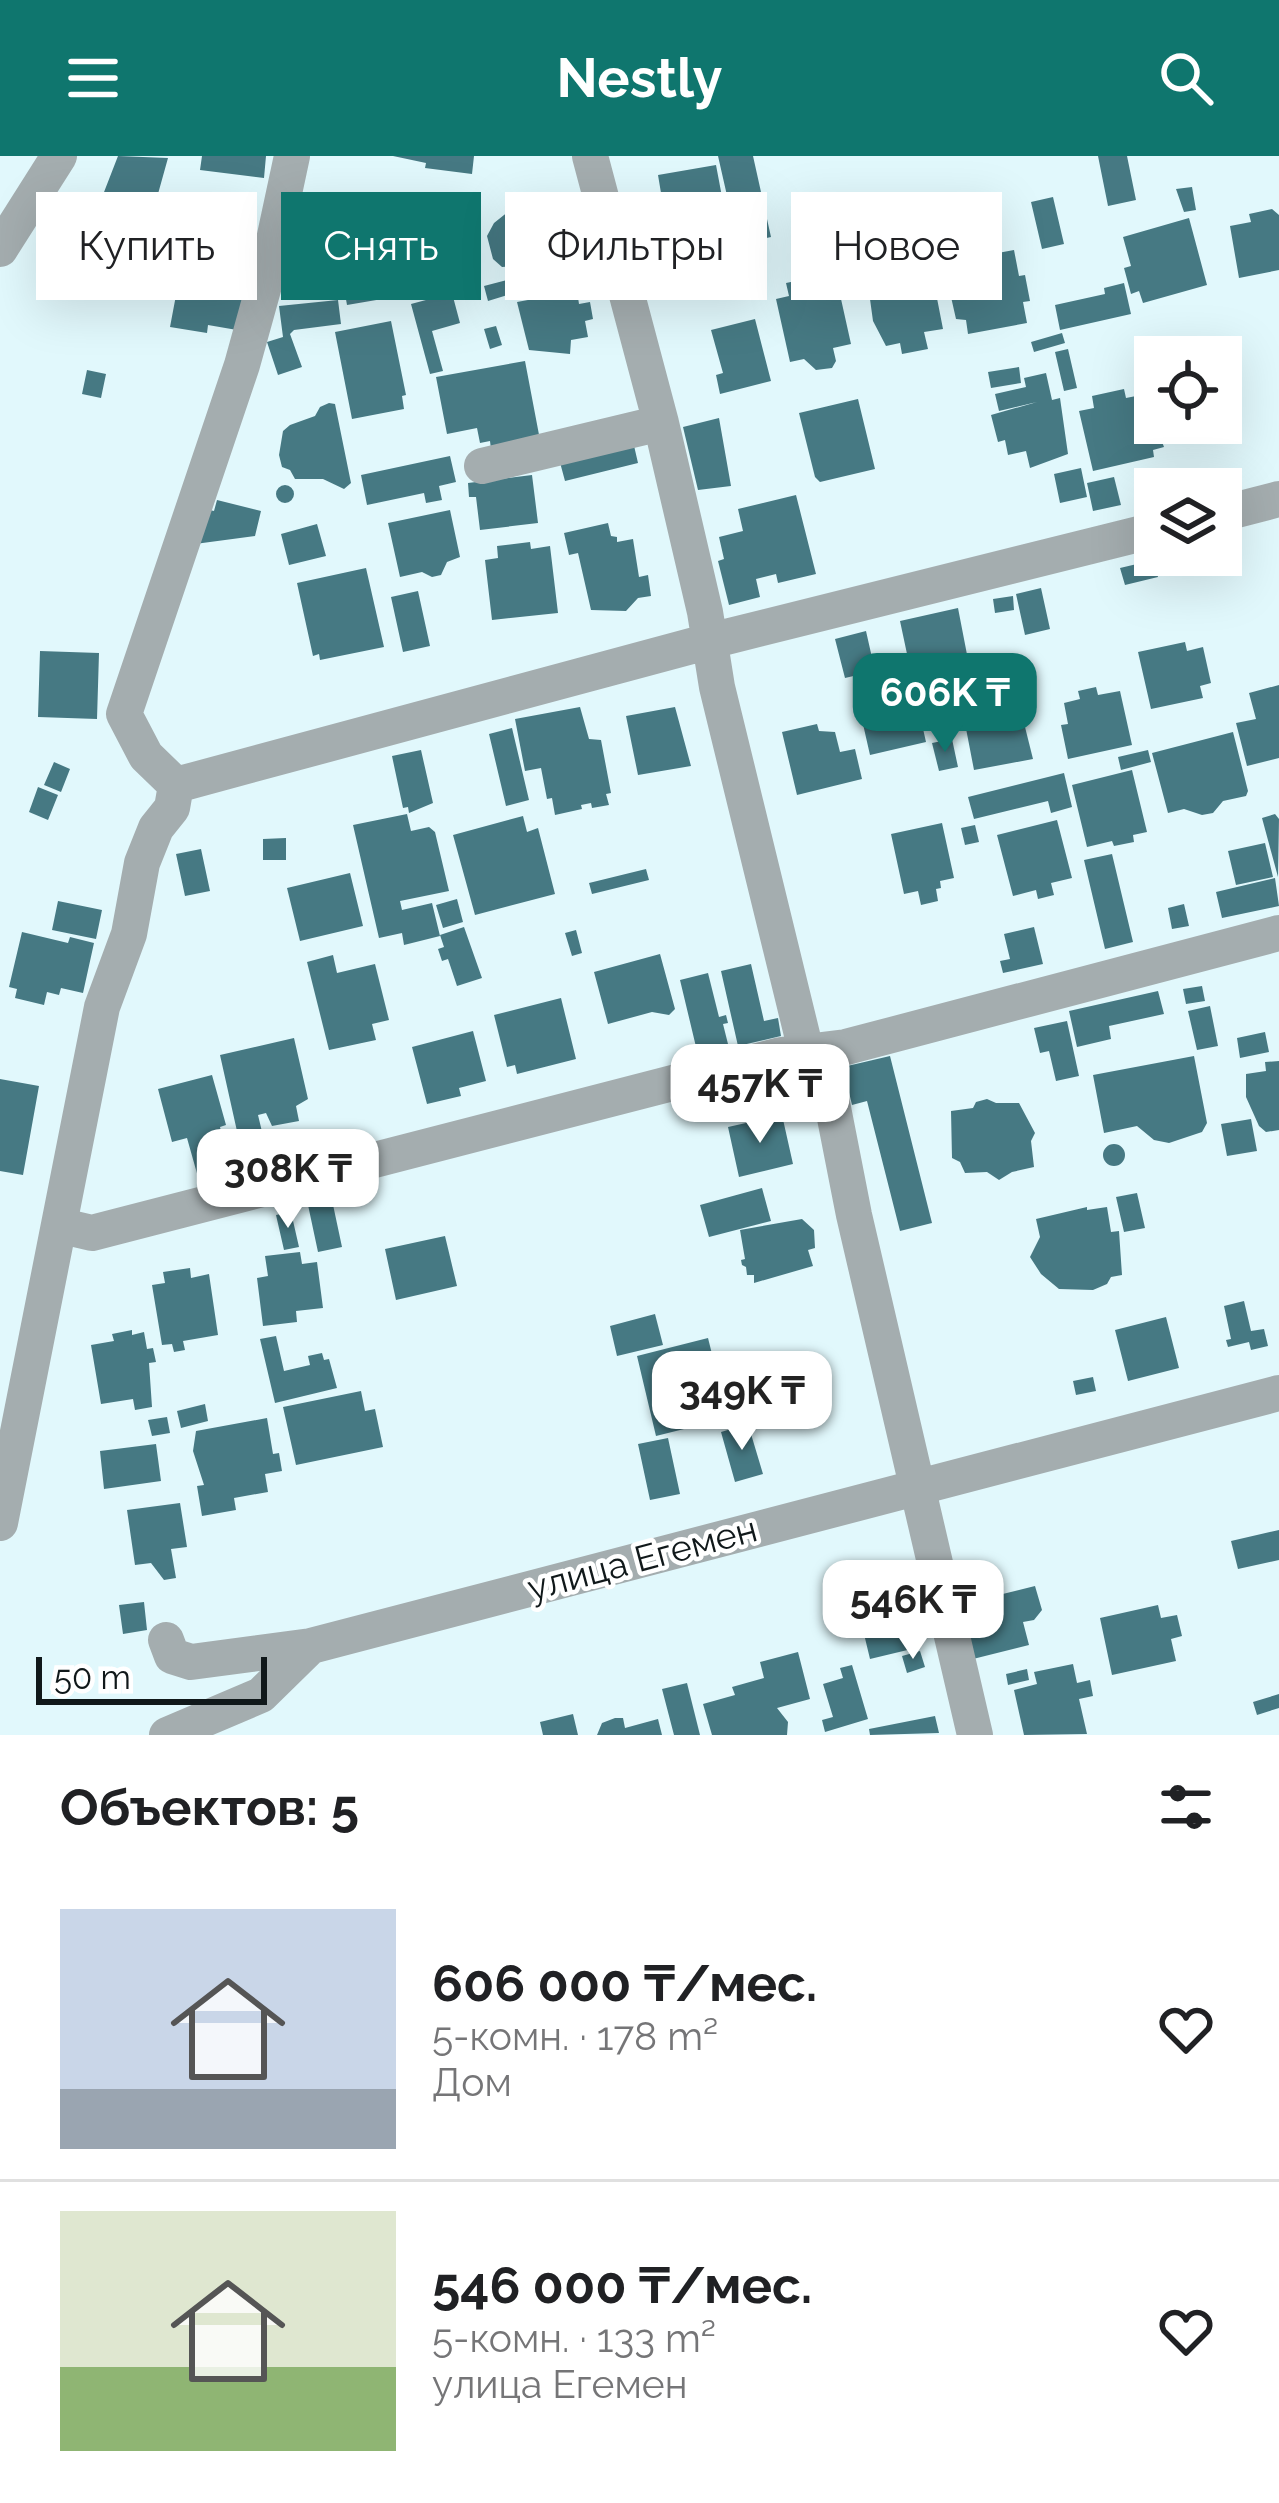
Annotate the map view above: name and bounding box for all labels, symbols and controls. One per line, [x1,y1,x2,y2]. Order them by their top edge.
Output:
icon: menu [60,45,126,111]
icon: search [1153,45,1219,111]
text: Nestly [557,46,722,110]
chip: Купить [36,192,257,300]
chip: Снять [281,192,481,300]
chip: Фильтры [505,192,767,300]
chip: Новое [791,192,1002,300]
map controls [1134,336,1242,576]
button: locate [1134,336,1242,444]
button: layers [1134,468,1242,576]
pin: 606K ₸ [847,653,1043,755]
text: 606K ₸ [880,669,1010,715]
pin: 457K ₸ [662,1044,858,1146]
text: 457K ₸ [698,1060,822,1106]
pin: 308K ₸ [190,1129,386,1231]
text: 308K ₸ [224,1145,352,1191]
pin: 349K ₸ [644,1351,840,1453]
text: 349K ₸ [679,1367,805,1413]
street label: улица Егемен [523,1507,761,1609]
pin: 546K ₸ [815,1560,1011,1662]
text: 546K ₸ [850,1576,976,1622]
scale bar [36,1651,267,1704]
text: 50 m [54,1658,131,1697]
icon: filters [1153,1774,1219,1840]
text: Объектов: 5 [60,1777,359,1837]
text: 606 000 ₸/мес. [432,1953,817,2013]
icon: home [156,1957,300,2101]
icon: heart [1153,1996,1219,2062]
text: 5-комн. · 178 m² [432,2013,718,2059]
text: Дом [432,2059,512,2105]
text: 546 000 ₸/мес. [432,2255,812,2315]
icon: home [156,2259,300,2403]
icon: heart [1153,2298,1219,2364]
text: 5-комн. · 133 m² [432,2315,716,2361]
text: улица Егемен [432,2361,687,2407]

